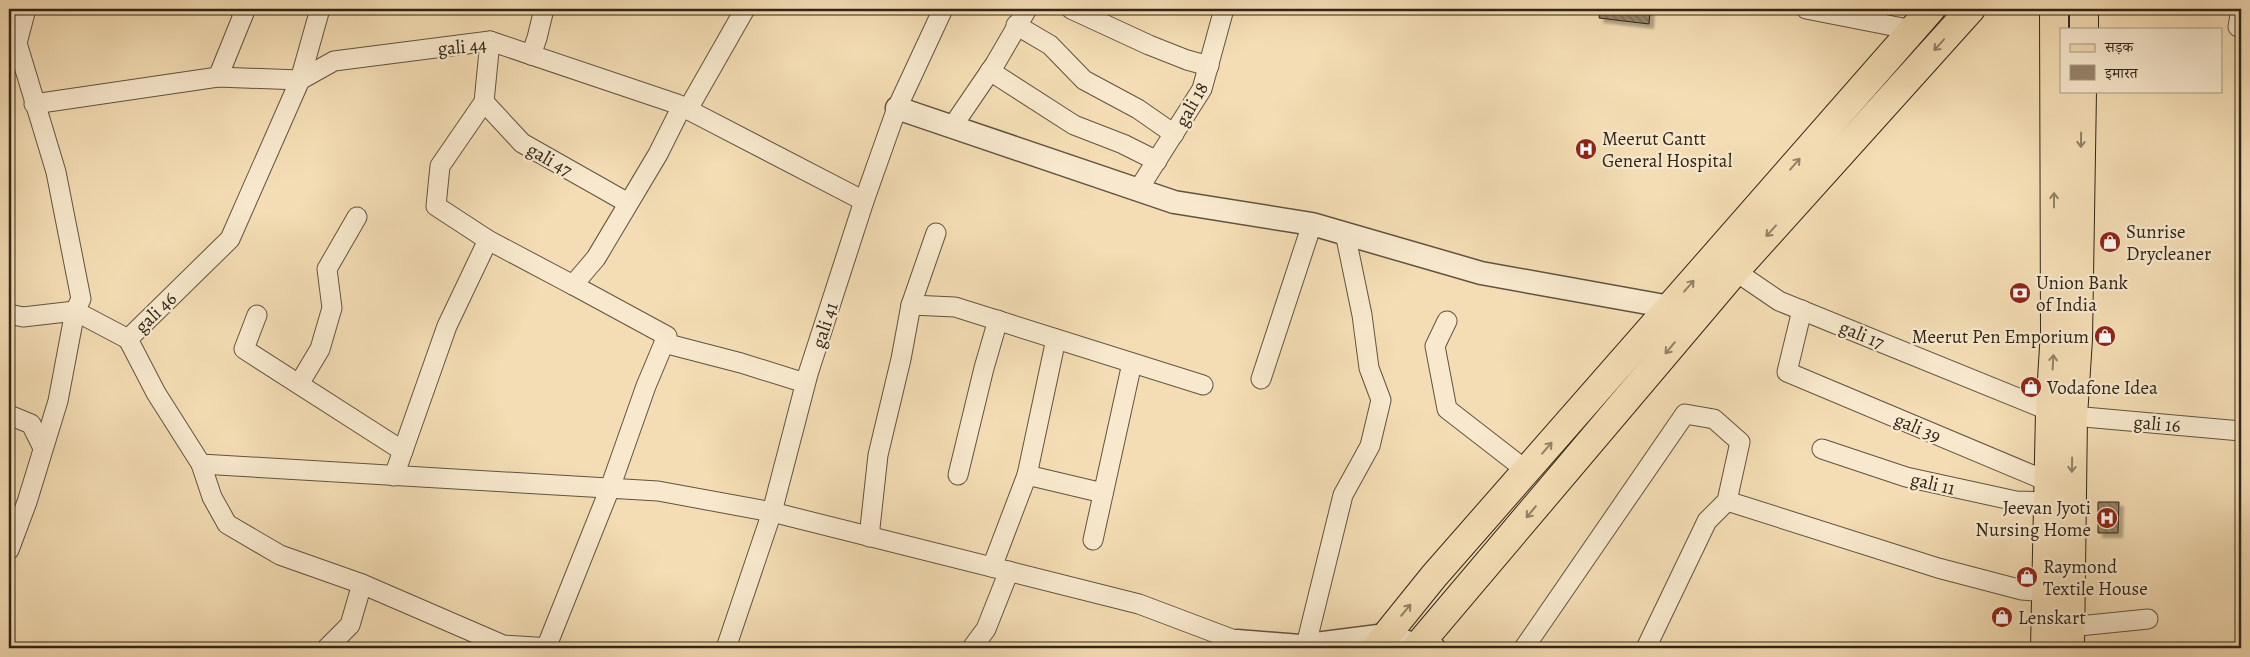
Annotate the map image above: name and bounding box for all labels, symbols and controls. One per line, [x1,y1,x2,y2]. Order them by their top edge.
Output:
legend [2060,28,2222,92]
street label: gali 44 [436,32,488,62]
text: सड़क [2104,37,2134,57]
one-way arrow [1933,38,1944,51]
text: इमारत [2104,63,2139,83]
street label: gali 18 [1169,77,1215,132]
place label: Meerut Cantt General Hospital [1602,126,1733,174]
one-way arrow [2077,132,2086,148]
street label: gali 47 [522,136,577,183]
hospital icon: Meerut Cantt General Hospital [1574,137,1598,161]
one-way arrow [1790,157,1801,170]
one-way arrow [2049,192,2059,208]
place label: Sunrise Drycleaner [2126,219,2211,267]
one-way arrow [1765,224,1777,237]
shop icon: Sunrise Drycleaner [2098,230,2122,254]
place label: Union Bank of India [2036,270,2129,318]
one-way arrow [1683,280,1694,293]
bank icon: Union Bank of India [2008,281,2032,305]
street label: gali 46 [129,286,183,339]
street label: gali 41 [805,298,845,352]
street label: gali 17 [1835,314,1888,356]
place label: Meerut Pen Emporium [1912,324,2089,350]
shop icon: Meerut Pen Emporium [2093,324,2117,348]
one-way arrow [1664,341,1675,354]
one-way arrow [2048,355,2057,371]
shop icon: Vodafone Idea [2019,375,2043,399]
place label: Vodafone Idea [2046,375,2158,401]
street label: gali 39 [1890,406,1945,449]
street label: gali 16 [2132,409,2182,439]
one-way arrow [1541,441,1553,454]
one-way arrow [2067,456,2077,473]
street label: gali 11 [1908,466,1958,502]
place label: Jeevan Jyoti Nursing Home [1975,495,2091,543]
one-way arrow [1525,506,1537,519]
hospital icon: Jeevan Jyoti Nursing Home [2095,506,2119,530]
place label: Raymond Textile House [2043,554,2148,602]
shop icon: Raymond Textile House [2015,565,2039,589]
one-way arrow [1401,604,1412,617]
shop icon: Lenskart [1990,605,2014,629]
place label: Lenskart [2018,605,2086,631]

